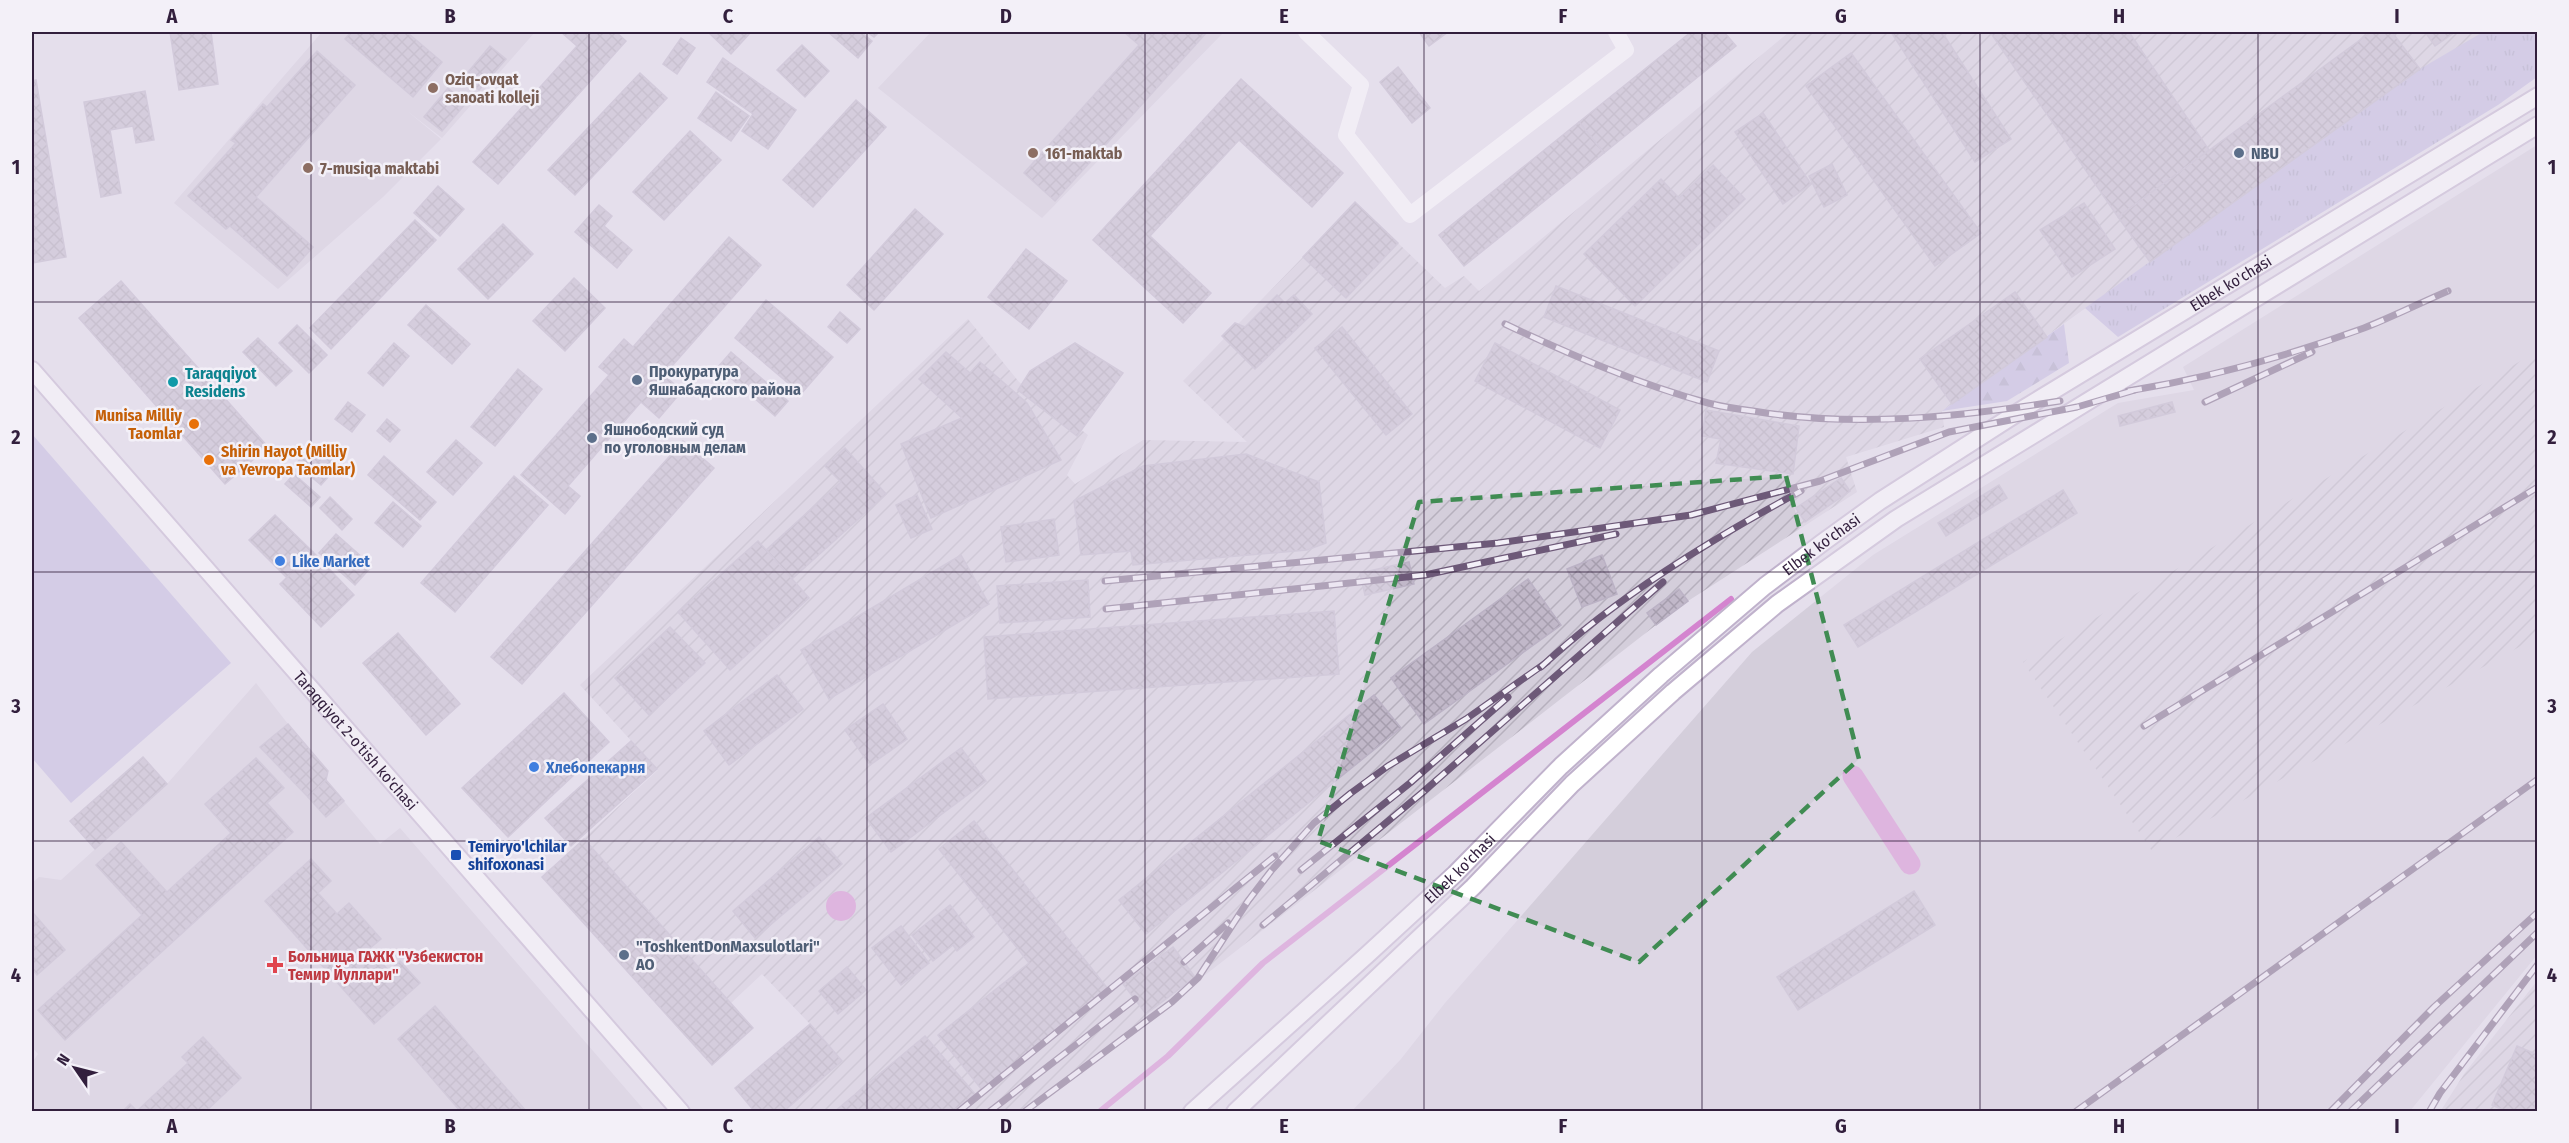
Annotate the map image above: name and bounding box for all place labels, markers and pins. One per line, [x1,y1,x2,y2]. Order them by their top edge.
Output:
place label: Oziq-ovqat sanoati kolleji [445,70,539,107]
marker: Oziq-ovqat sanoati kolleji [426,81,440,95]
place label: 161-maktab [1045,144,1123,163]
place label: NBU [2251,144,2279,163]
marker: 161-maktab [1026,146,1040,160]
marker: NBU [2232,146,2246,160]
place label: 7-musiqa maktabi [320,159,439,178]
marker: 7-musiqa maktabi [301,161,315,175]
place label: Прокуратура Яшнабадского района [649,362,801,399]
place label: Taraqqiyot Residens [185,364,257,401]
marker: Прокуратура Яшнабадского района [630,373,644,387]
marker: Taraqqiyot Residens [166,375,180,389]
place label: Munisa Milliy Taomlar [95,406,182,443]
marker: Munisa Milliy Taomlar [187,417,201,431]
place label: Яшнободский суд по уголовным делам [604,420,746,457]
marker: Яшнободский суд по уголовным делам [585,431,599,445]
place label: Shirin Hayot (Milliy va Yevropa Taomlar) [220,442,355,479]
marker: Shirin Hayot (Milliy va Yevropa Taomlar) [202,453,216,467]
place label: Like Market [292,552,370,571]
marker: Like Market [273,554,287,568]
place label: Хлебопекарня [545,758,645,777]
marker: Хлебопекарня [527,760,541,774]
place label: Temiryo'lchilar shifoxonasi [468,837,567,874]
marker: Temiryo'lchilar shifoxonasi [449,848,463,862]
place label: "ToshkentDonMaxsulotlari" AO [635,937,820,974]
place label: Больница ГАЖК "Узбекистон Темир Йуллари" [288,947,483,984]
marker: "ToshkentDonMaxsulotlari" AO [617,948,631,962]
marker: Больница ГАЖК "Узбекистон Темир Йуллари" [266,956,284,974]

